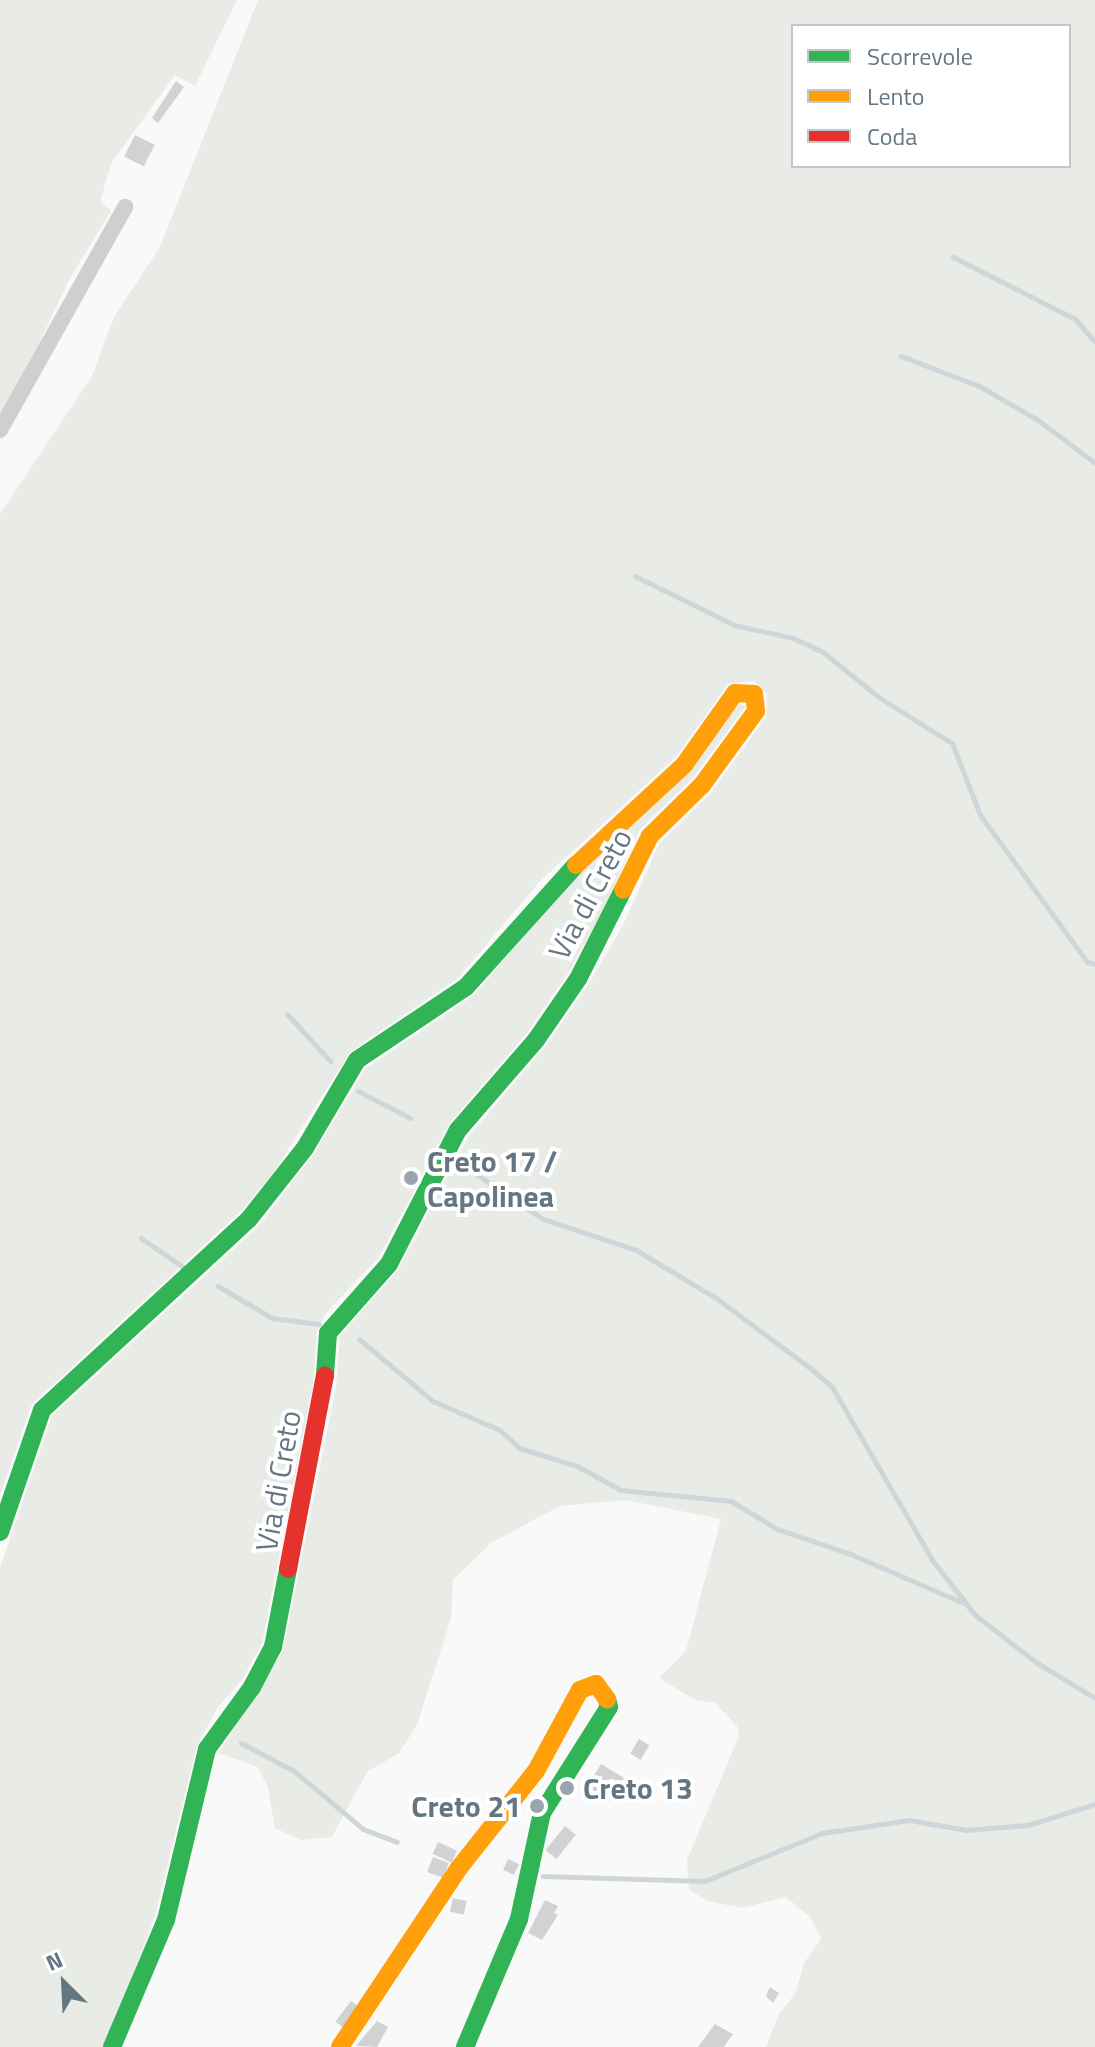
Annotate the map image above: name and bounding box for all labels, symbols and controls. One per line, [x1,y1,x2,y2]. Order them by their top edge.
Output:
legend [791,24,1071,168]
text: Scorrevole [867,38,973,74]
text: Lento [867,78,924,114]
text: Coda [867,118,917,154]
street label: Via di Creto [541,823,639,965]
place label: Creto 17 / Capolinea [427,1143,557,1214]
marker: Creto 17 / Capolinea [402,1169,420,1187]
street label: Via di Creto [248,1408,308,1554]
place label: Creto 13 [583,1770,693,1806]
marker: Creto 13 [558,1779,576,1797]
place label: Creto 21 [411,1788,521,1824]
marker: Creto 21 [528,1797,546,1815]
text: N [40,1942,68,1980]
north arrow [24,1943,104,2023]

